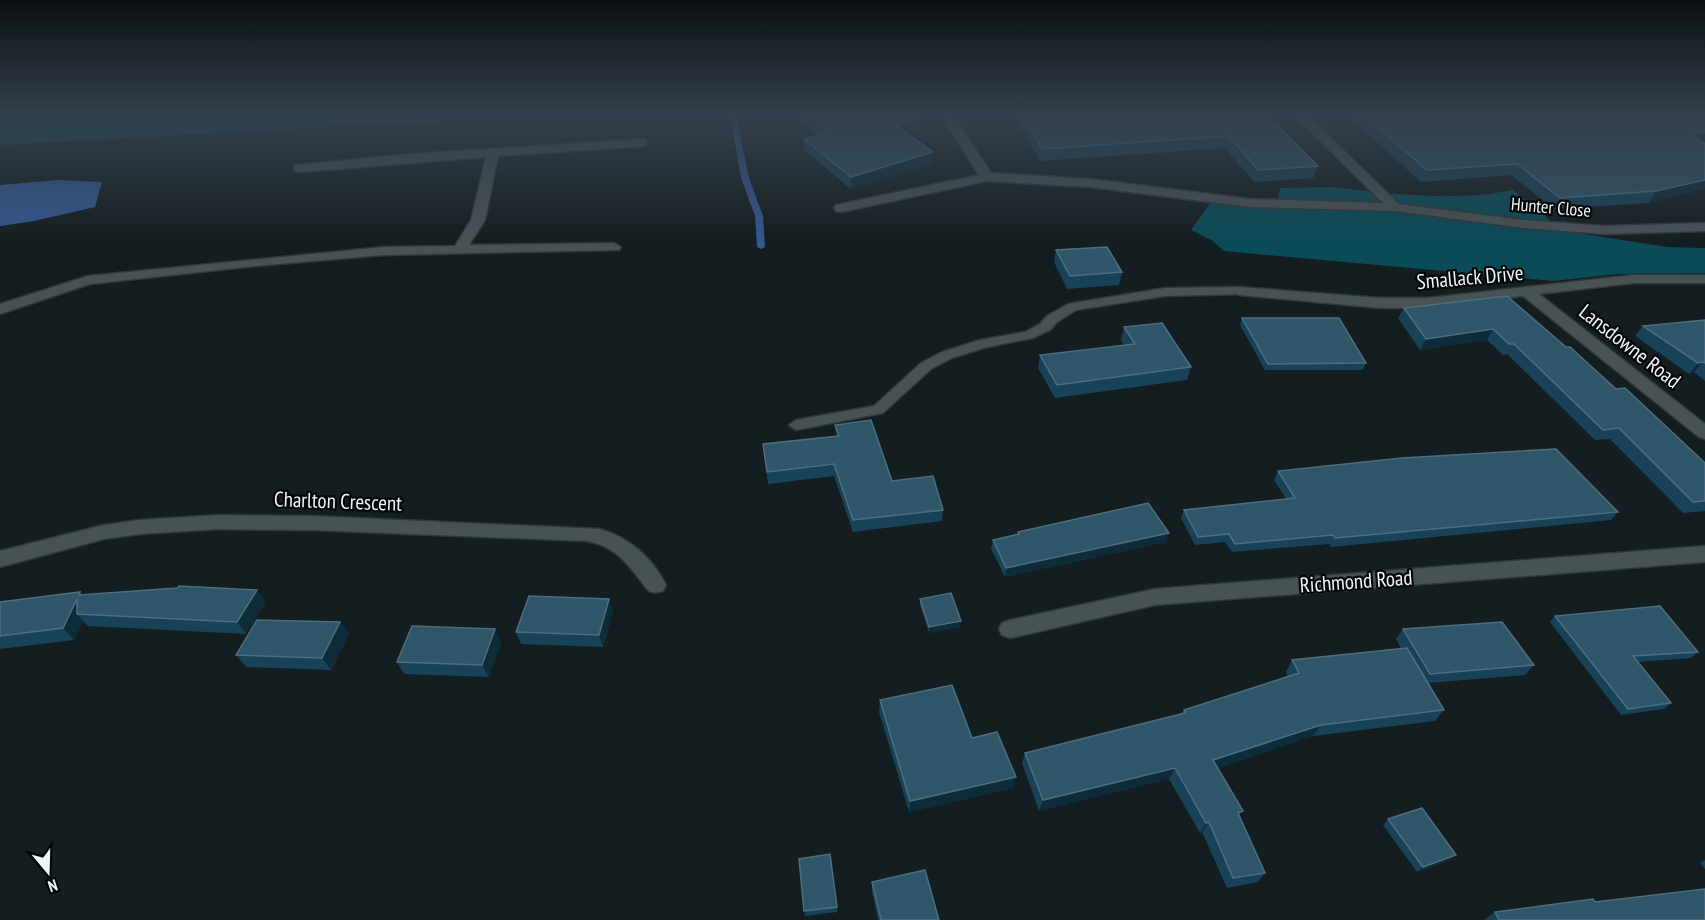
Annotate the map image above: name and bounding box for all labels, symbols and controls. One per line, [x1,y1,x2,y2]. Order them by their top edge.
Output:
street label: Hunter Close [1510,192,1592,222]
street label: Smallack Drive [1416,259,1524,295]
street label: Lansdowne Road [1574,298,1686,394]
street label: Charlton Crescent [274,485,403,517]
street label: Richmond Road [1299,564,1413,598]
north arrow [18,842,78,902]
text: N [46,875,60,897]

